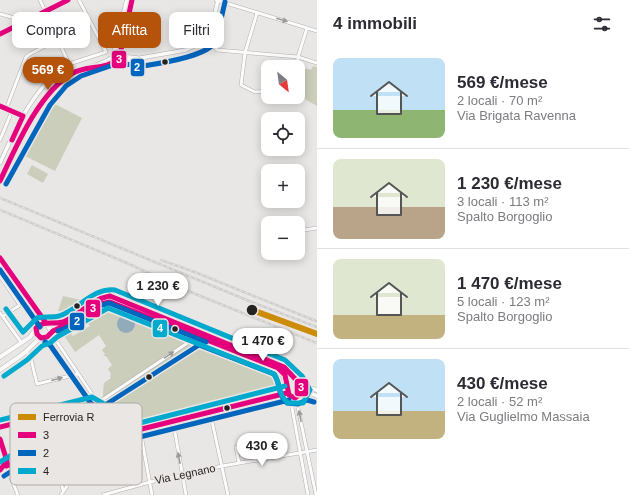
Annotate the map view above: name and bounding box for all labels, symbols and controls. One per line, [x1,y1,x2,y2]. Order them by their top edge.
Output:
chip: Compra [12,12,90,48]
chip: Affitta [98,12,161,48]
chip: Filtri [169,12,224,48]
icon: filters [591,13,613,35]
text: 4 immobili [333,14,417,33]
one-way arrow [276,17,288,23]
line badge: 3 [111,50,127,69]
text: 3 [116,53,122,65]
pin: 569 € [20,57,76,91]
unlabelled marker [160,57,170,67]
line badge: 2 [130,58,145,77]
north arrow [261,60,305,104]
map controls [261,60,305,260]
text: 2 [134,61,140,73]
text: 569 € [32,62,64,77]
text: 569 €/mese [457,73,548,92]
icon: home [365,74,413,122]
text: 2 locali · 70 m² [457,93,542,108]
text: Via Brigata Ravenna [457,108,576,123]
button: locate [261,112,305,156]
button: + [261,164,305,208]
text: 1 230 €/mese [457,174,562,193]
icon: home [365,175,413,223]
text: 3 locali · 113 m² [457,194,549,209]
text: Spalto Borgoglio [457,209,552,224]
button: − [261,216,305,260]
pin: 1 230 € [121,273,195,307]
text: 1 470 €/mese [457,274,562,293]
icon: home [365,275,413,323]
text: 1 230 € [136,278,180,293]
text: 5 locali · 123 m² [457,294,549,309]
line badge: 3 [85,299,101,318]
unlabelled marker [72,301,82,311]
text: 3 [90,302,96,314]
unlabelled marker [245,303,259,317]
text: Spalto Borgoglio [457,309,552,324]
line badge: 2 [69,312,85,331]
text: 2 [74,315,80,327]
line badge: 4 [152,319,168,338]
text: 4 [157,322,164,334]
unlabelled marker [170,324,180,334]
pin: 1 470 € [226,328,300,362]
text: 1 470 € [241,333,285,348]
one-way arrow [164,351,175,359]
unlabelled marker [144,372,154,382]
text: 430 €/mese [457,374,548,393]
icon: home [365,375,413,423]
one-way arrow [52,376,64,382]
line badge: 3 [294,378,309,397]
text: 3 [298,381,304,393]
text: 2 locali · 52 m² [457,394,542,409]
legend [10,403,142,485]
unlabelled marker [222,403,232,413]
text: Via Guglielmo Massaia [457,409,590,424]
one-way arrow [296,410,302,422]
text: Ferrovia R [43,411,94,423]
text: 3 [43,429,49,441]
pin: 430 € [234,433,290,467]
text: 430 € [246,438,278,453]
text: 2 [43,447,49,459]
one-way arrow [176,452,182,464]
street label: Via Legnano [154,462,216,486]
text: 4 [43,465,49,477]

